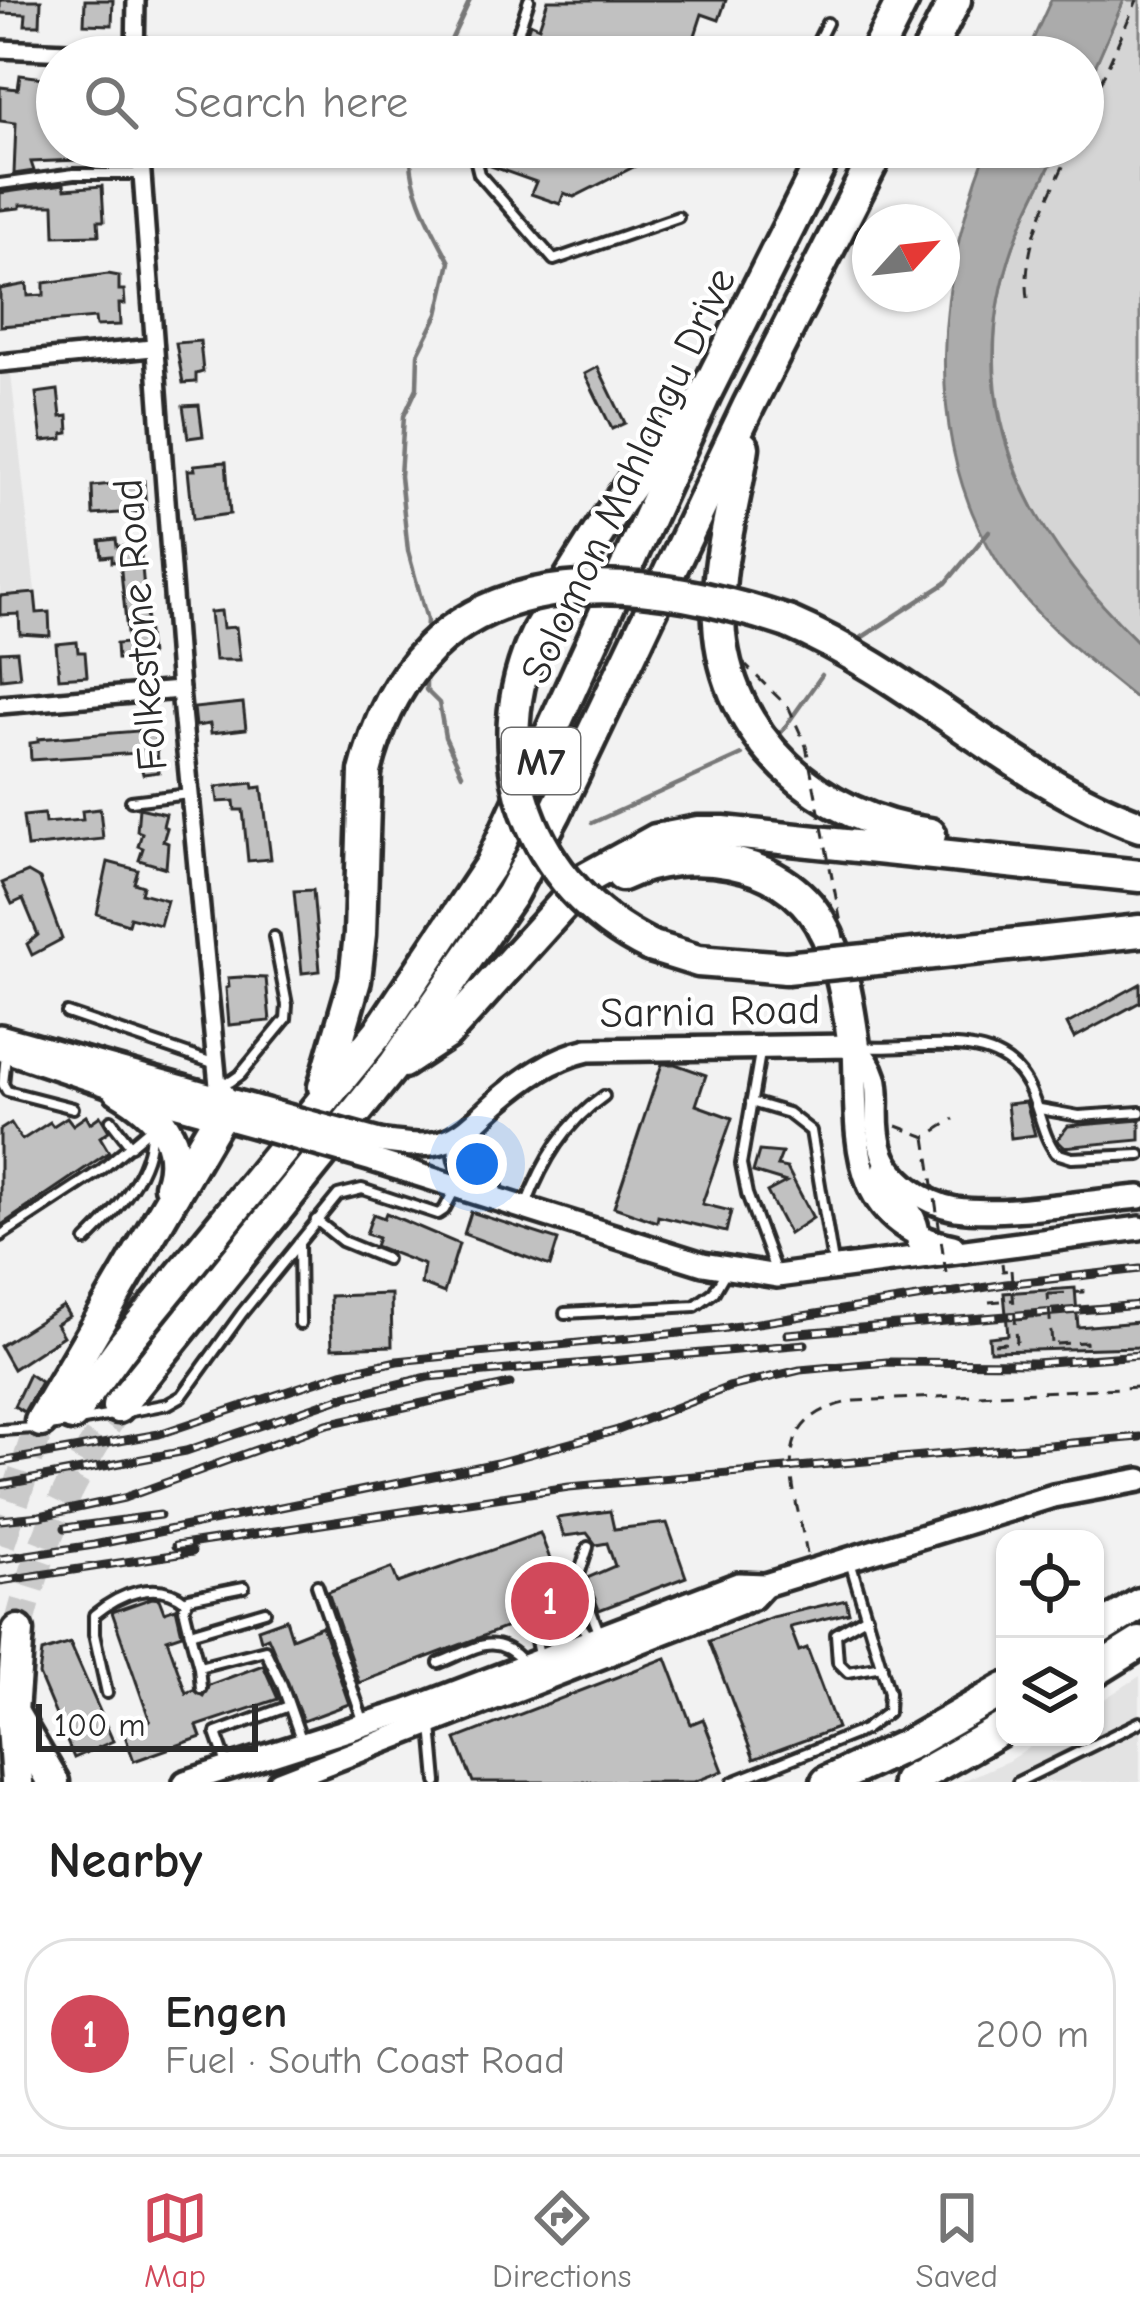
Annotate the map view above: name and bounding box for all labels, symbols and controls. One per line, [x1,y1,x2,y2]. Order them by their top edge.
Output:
search box [36,36,1104,168]
icon: search [78,69,144,135]
text: Search here [174,76,408,128]
north arrow [852,204,960,312]
street label: Solomon Mahlangu Drive [511,260,746,691]
street label: Folkestone Road [103,477,178,773]
road number: M7 [502,728,580,794]
street label: Sarnia Road [599,985,821,1038]
your location [447,1134,507,1194]
map controls [996,1530,1104,1746]
button: locate [996,1530,1104,1638]
pin: 1 [511,1556,589,1646]
button: layers [996,1638,1104,1746]
scale bar [36,1698,258,1751]
text: 100 m [54,1706,146,1744]
text: Nearby [48,1831,202,1890]
text: Engen [165,1986,287,2038]
text: 1 [82,2012,98,2057]
text: 200 m [976,2012,1089,2057]
text: Fuel · South Coast Road [165,2038,565,2083]
tab: Map [142,2185,208,2295]
tab: Directions [492,2185,632,2295]
tab: Saved [916,2185,998,2295]

